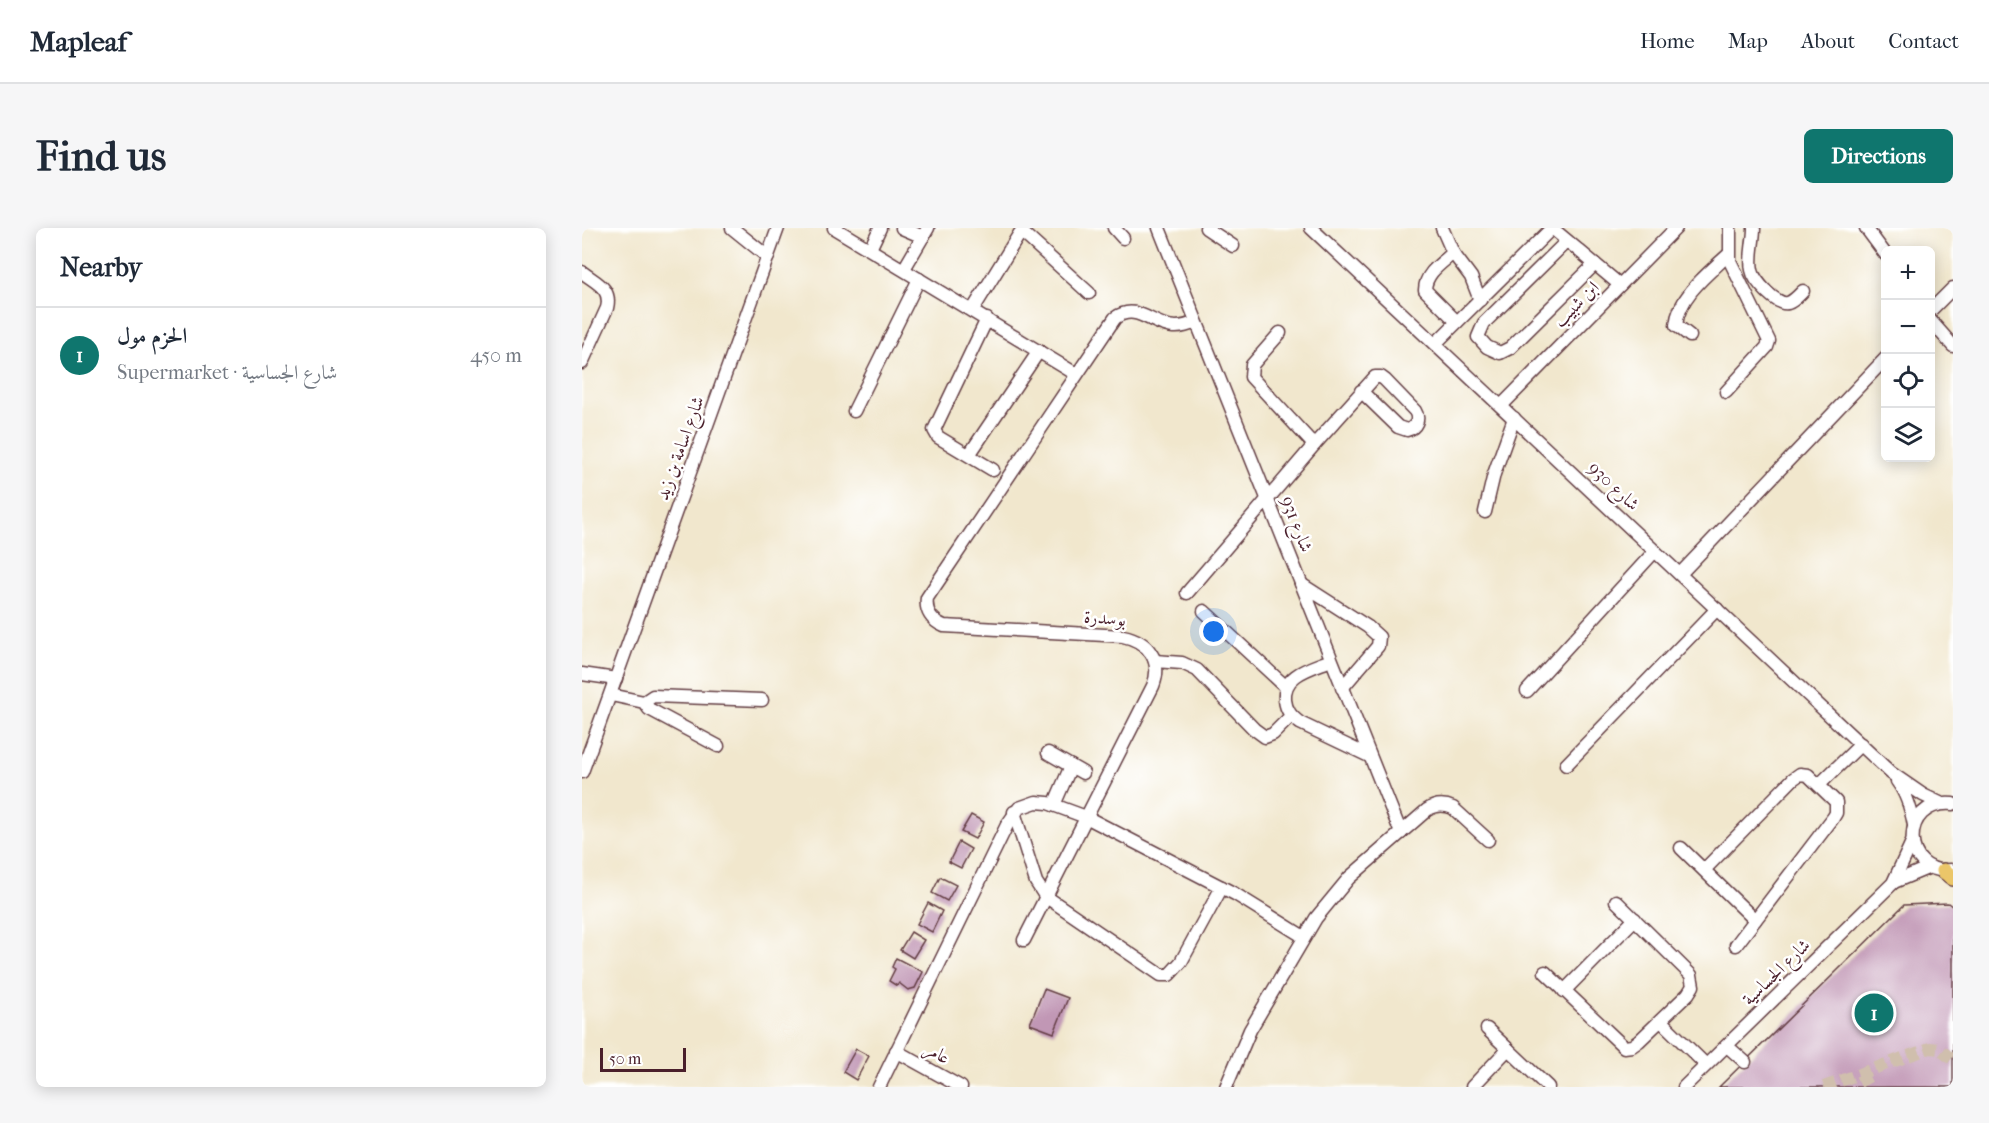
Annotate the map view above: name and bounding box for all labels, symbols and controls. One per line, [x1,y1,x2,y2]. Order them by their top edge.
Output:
text: Mapleaf [30,25,127,58]
text: Home [1640,29,1695,53]
text: Map [1728,29,1768,53]
text: About [1801,29,1855,53]
text: Contact [1888,29,1959,53]
button: Directions [1804,129,1953,183]
text: Find us [36,132,166,181]
map controls [1881,246,1935,462]
button: + [1881,246,1935,300]
text: Nearby [60,252,142,283]
street label: ابن شبيب [1549,277,1604,332]
button: − [1881,300,1935,354]
text: الحزم مول [117,323,187,349]
text: 1 [76,344,83,367]
text: 450 m [470,344,522,367]
button: locate [1881,354,1935,408]
text: Supermarket · شارع الجساسية [117,361,337,384]
street label: شارع اسامة بن زيد [652,393,713,504]
button: layers [1881,408,1935,462]
street label: شارع 930 [1581,458,1643,518]
street label: شارع 931 [1273,493,1317,557]
street label: بوسدرة [1083,606,1127,631]
your location [1199,617,1228,646]
street label: شارع الجساسية [1738,935,1817,1013]
pin: 1 [1854,990,1894,1036]
street label: عامر [919,1038,953,1071]
scale bar [600,1045,686,1072]
text: 50 m [609,1049,641,1068]

